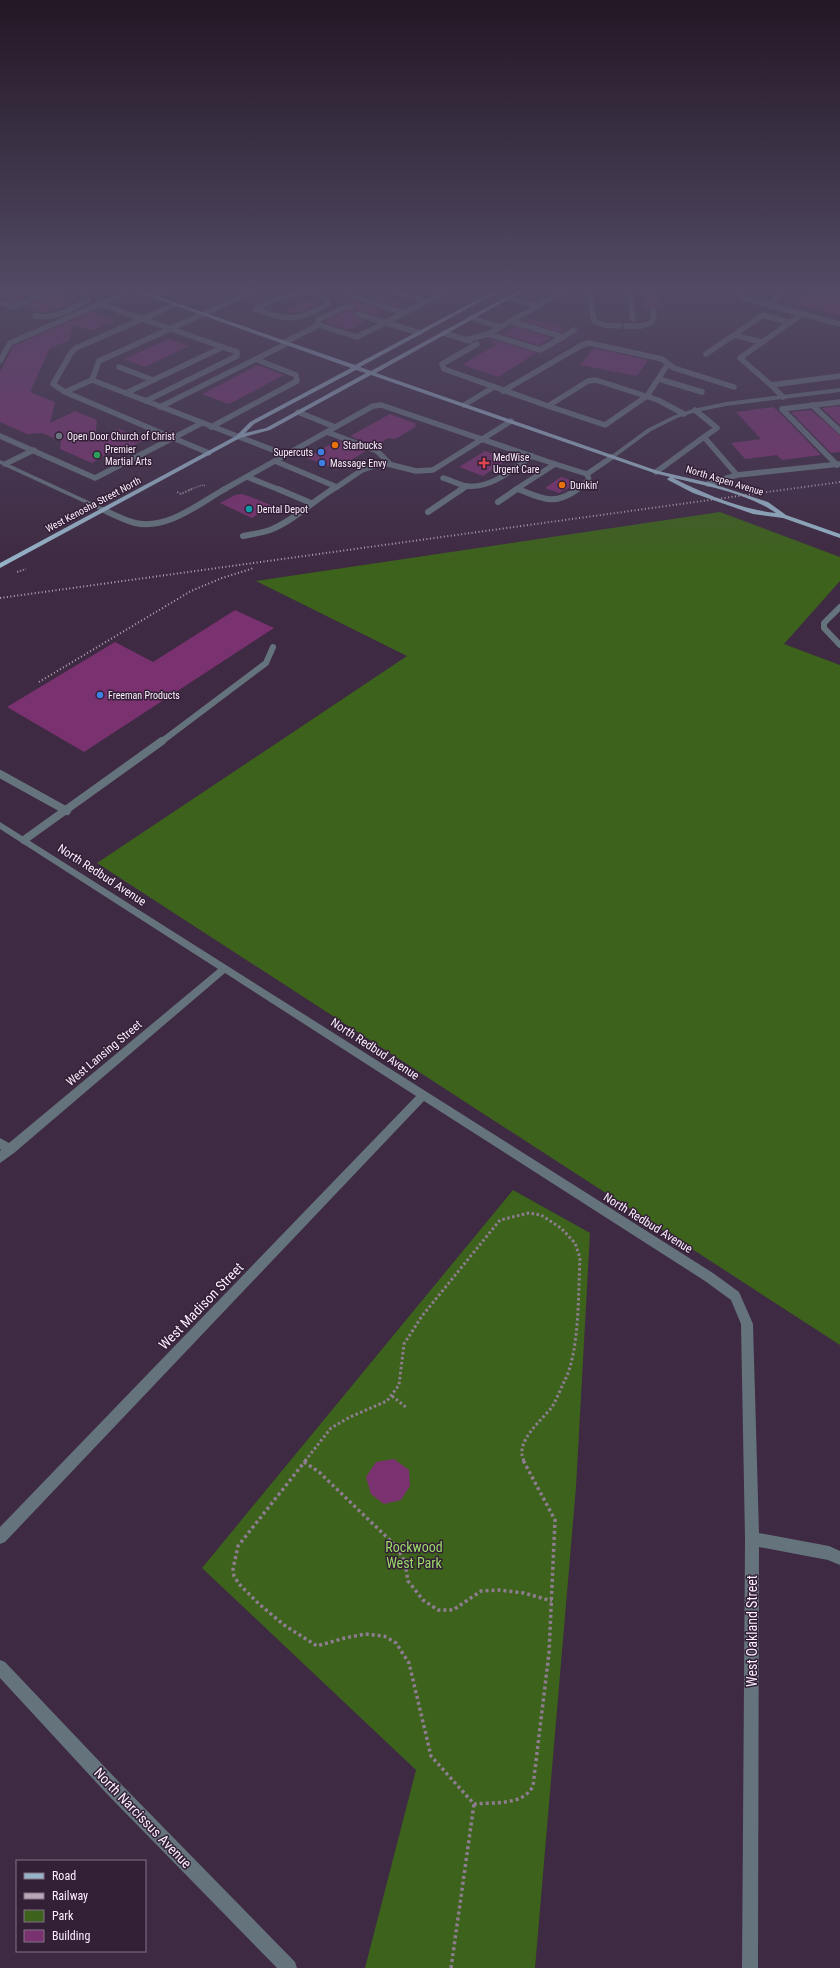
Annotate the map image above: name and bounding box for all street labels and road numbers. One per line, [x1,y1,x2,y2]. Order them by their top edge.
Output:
street label: North Aspen Avenue [685,463,765,498]
street label: West Kenosha Street North [44,475,143,534]
street label: North Redbud Avenue [55,841,149,909]
street label: North Redbud Avenue [328,1015,422,1083]
street label: West Lansing Street [63,1017,145,1089]
street label: North Redbud Avenue [601,1190,695,1256]
street label: West Madison Street [156,1259,246,1353]
street label: West Oakland Street [744,1575,760,1687]
street label: North Narcissus Avenue [91,1765,195,1872]

